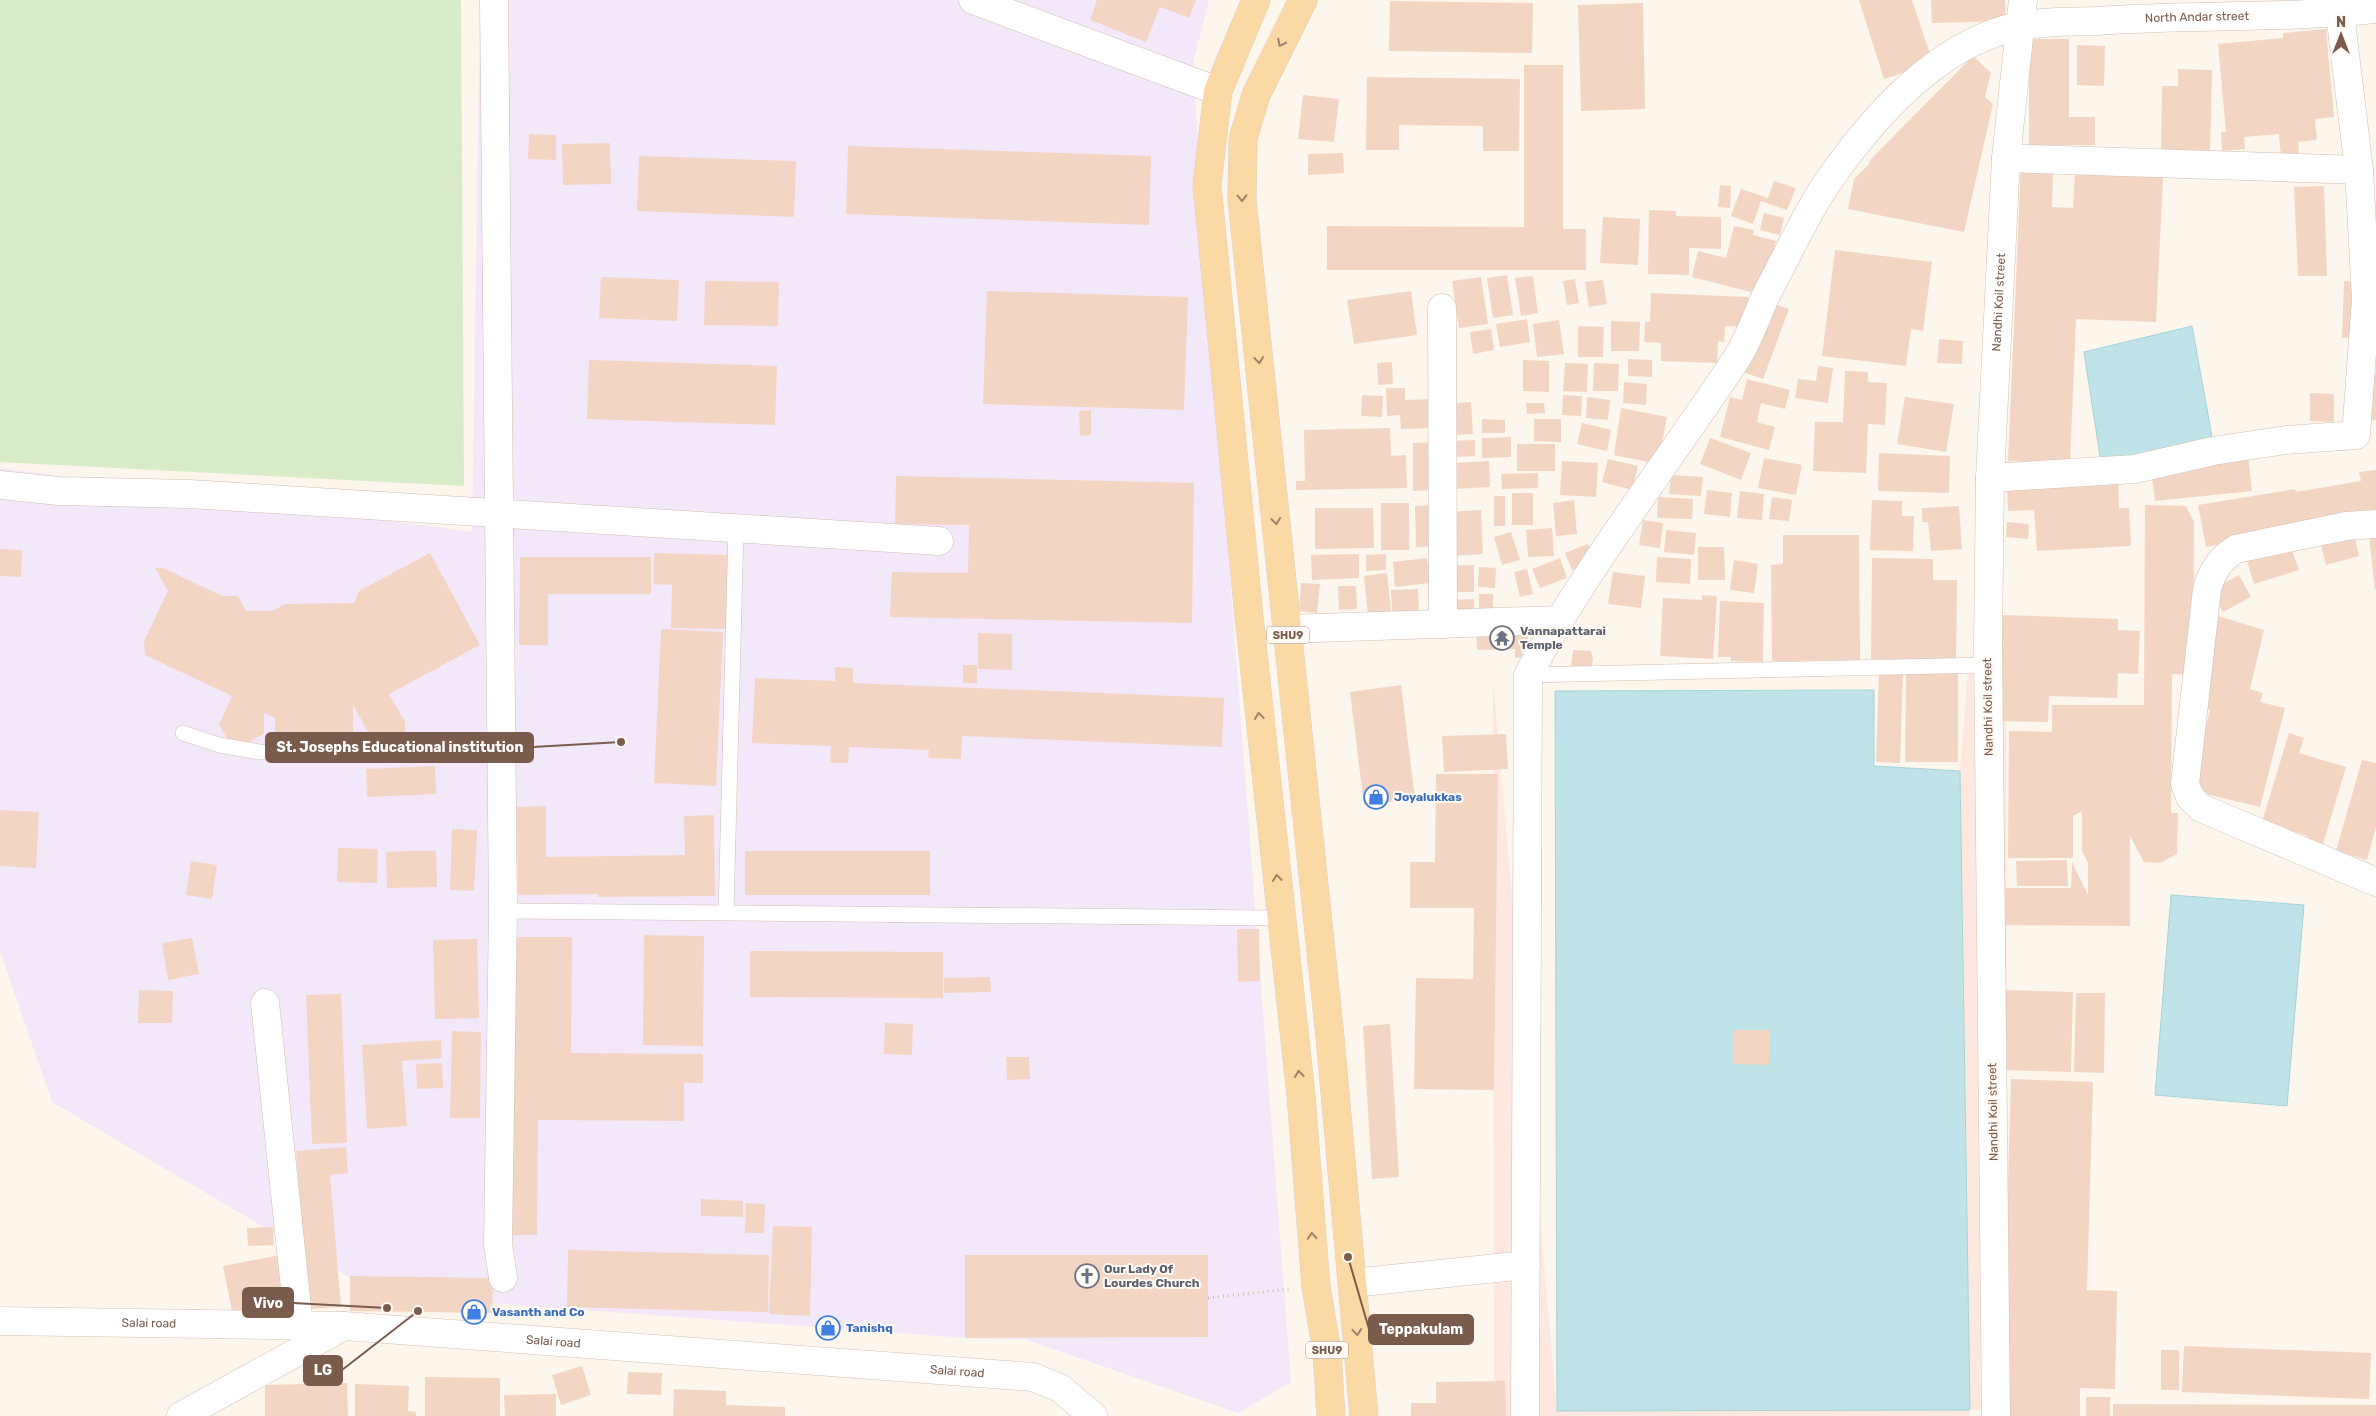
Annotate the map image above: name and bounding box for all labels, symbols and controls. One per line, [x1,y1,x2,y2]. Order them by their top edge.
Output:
street label: North Andar street [2145,9,2250,25]
north arrow [2316,10,2366,60]
text: N [2336,14,2346,31]
one-way arrow [1277,38,1287,47]
one-way arrow [1237,194,1248,202]
street label: Nandhi Koil street [1989,252,2008,352]
one-way arrow [1253,356,1264,364]
one-way arrow [1270,518,1281,526]
place label: Vannapattarai Temple [1520,624,1606,652]
temple icon: Vannapattarai Temple [1489,625,1515,651]
road number: SHU9 [1267,626,1309,644]
street label: Nandhi Koil street [1980,657,1996,756]
one-way arrow [1254,712,1265,720]
callout: St. Josephs Educational institution [266,733,533,762]
text: St. Josephs Educational institution [277,739,523,756]
shop icon: Joyalukkas [1363,784,1389,810]
place label: Joyalukkas [1394,790,1462,804]
one-way arrow [1272,873,1283,881]
street label: Nandhi Koil street [1985,1062,2001,1161]
one-way arrow [1294,1070,1305,1078]
one-way arrow [1306,1232,1317,1240]
place label: Our Lady Of Lourdes Church [1104,1262,1200,1290]
church icon: Our Lady Of Lourdes Church [1074,1263,1100,1289]
callout: Vivo [243,1288,293,1317]
text: Vivo [253,1295,283,1312]
shop icon: Vasanth and Co [461,1299,487,1325]
place label: Vasanth and Co [492,1305,585,1319]
shop icon: Tanishq [815,1315,841,1341]
callout: Teppakulam [1369,1315,1473,1344]
street label: Salai road [122,1316,176,1331]
place label: Tanishq [846,1321,893,1335]
text: Teppakulam [1379,1321,1463,1338]
one-way arrow [1351,1328,1362,1336]
street label: Salai road [526,1333,581,1350]
road number: SHU9 [1306,1342,1348,1358]
callout: LG [304,1356,342,1385]
text: LG [314,1362,332,1379]
street label: Salai road [930,1362,985,1380]

